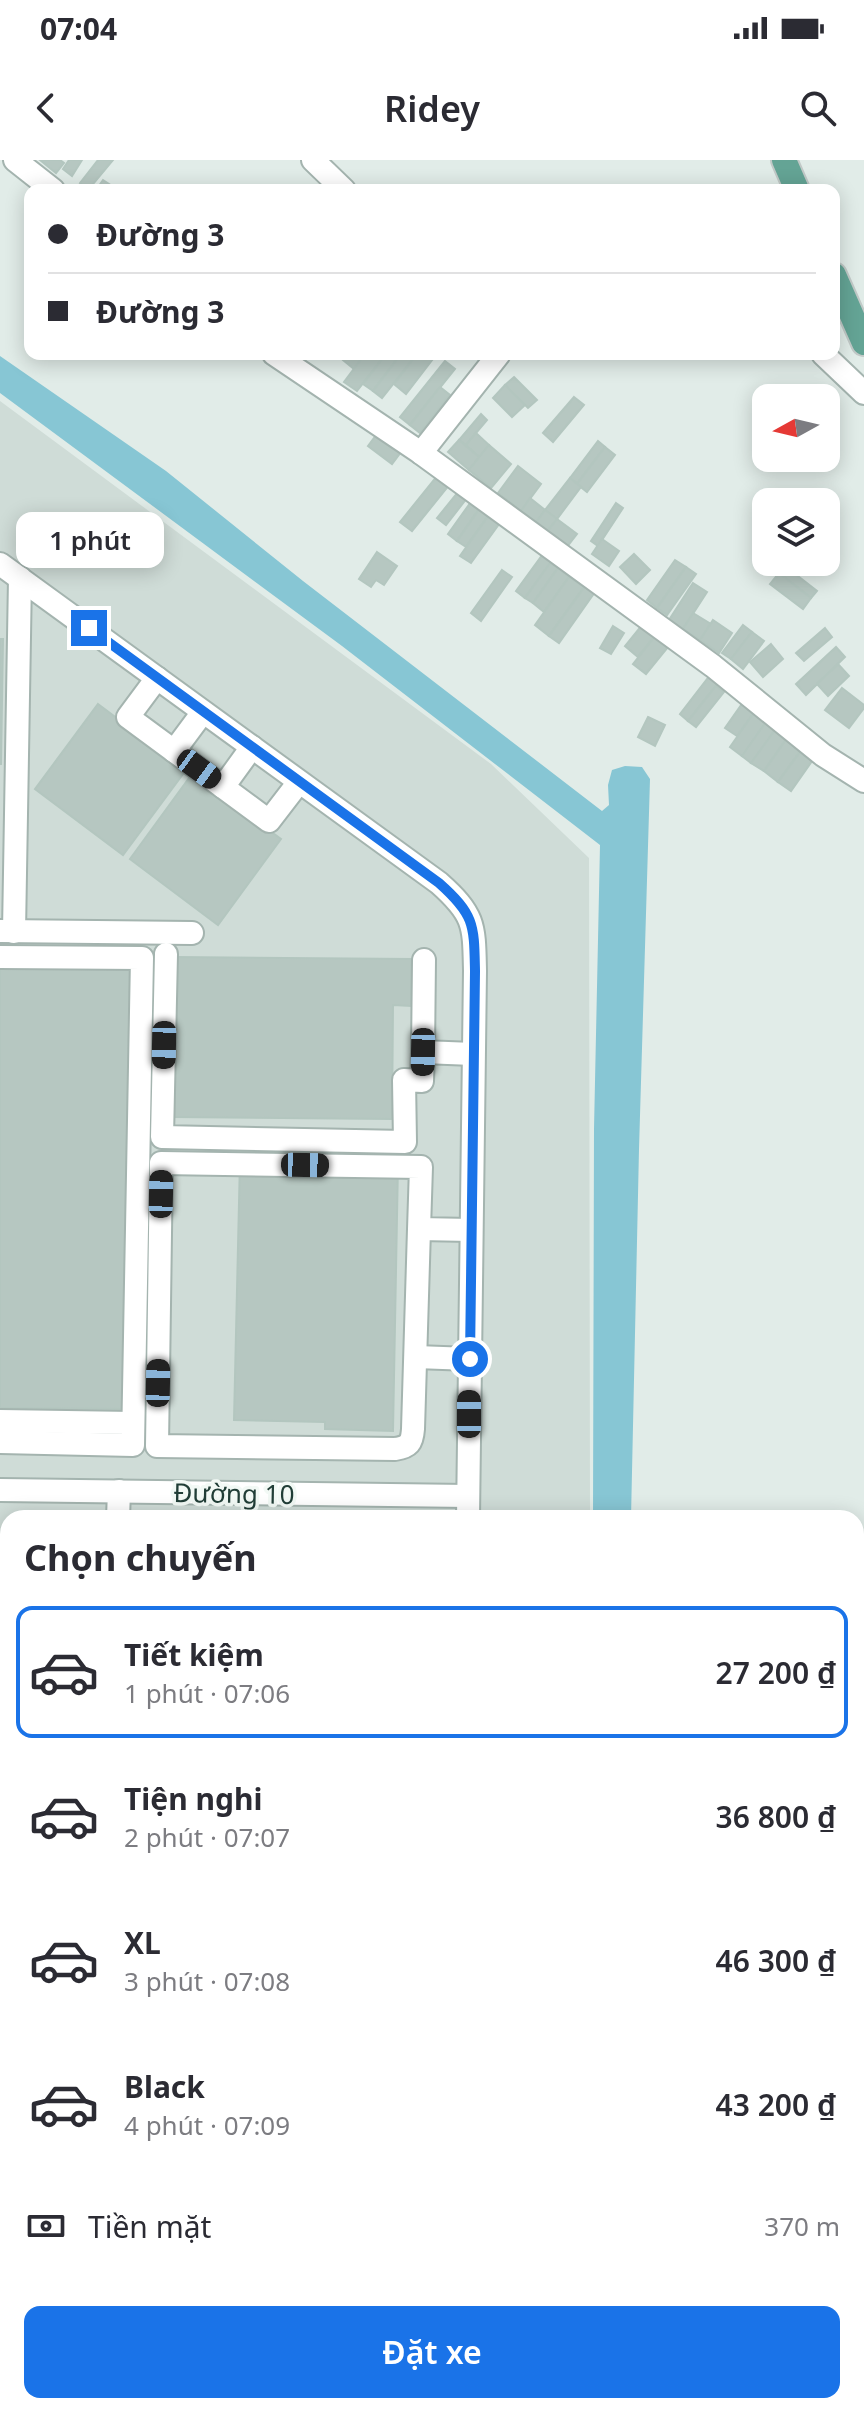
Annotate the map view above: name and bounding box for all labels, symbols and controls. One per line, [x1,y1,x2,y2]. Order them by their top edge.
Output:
text: 07:04 [40,8,117,49]
text: Ridey [384,84,480,133]
icon: back [24,86,68,130]
icon: search [796,86,840,130]
text: Đường 3 [96,214,225,255]
text: Đường 3 [96,291,225,332]
north arrow [752,384,840,472]
map controls [752,384,840,576]
button: layers [752,488,840,576]
callout: 1 phút [15,512,163,568]
text: 1 phút [49,522,131,558]
route end [71,610,107,646]
car [173,745,225,793]
car [152,1021,176,1069]
car [411,1028,435,1076]
car [281,1153,329,1177]
car [149,1170,173,1218]
route start [452,1341,488,1377]
car [146,1359,170,1407]
car [457,1390,481,1438]
street label: Đường 10 [173,1474,295,1512]
text: Chọn chuyến [24,1533,257,1582]
text: Tiết kiệm [124,1634,264,1675]
icon: car [28,1636,100,1708]
text: 27 200 ₫ [716,1652,836,1693]
text: 1 phút · 07:06 [124,1675,290,1711]
text: Tiện nghi [124,1778,262,1819]
icon: car [28,1780,100,1852]
text: 36 800 ₫ [716,1796,836,1837]
text: 2 phút · 07:07 [124,1819,290,1855]
text: XL [124,1922,161,1963]
icon: car [28,1924,100,1996]
text: 46 300 ₫ [716,1940,836,1981]
text: 3 phút · 07:08 [124,1963,290,1999]
text: Black [124,2066,205,2107]
icon: car [28,2068,100,2140]
text: 43 200 ₫ [716,2084,836,2125]
text: 4 phút · 07:09 [124,2107,290,2143]
icon: cash [24,2204,68,2248]
text: Tiền mặt [88,2206,211,2247]
text: 370 m [764,2208,840,2244]
button: Đặt xe [24,2306,840,2398]

